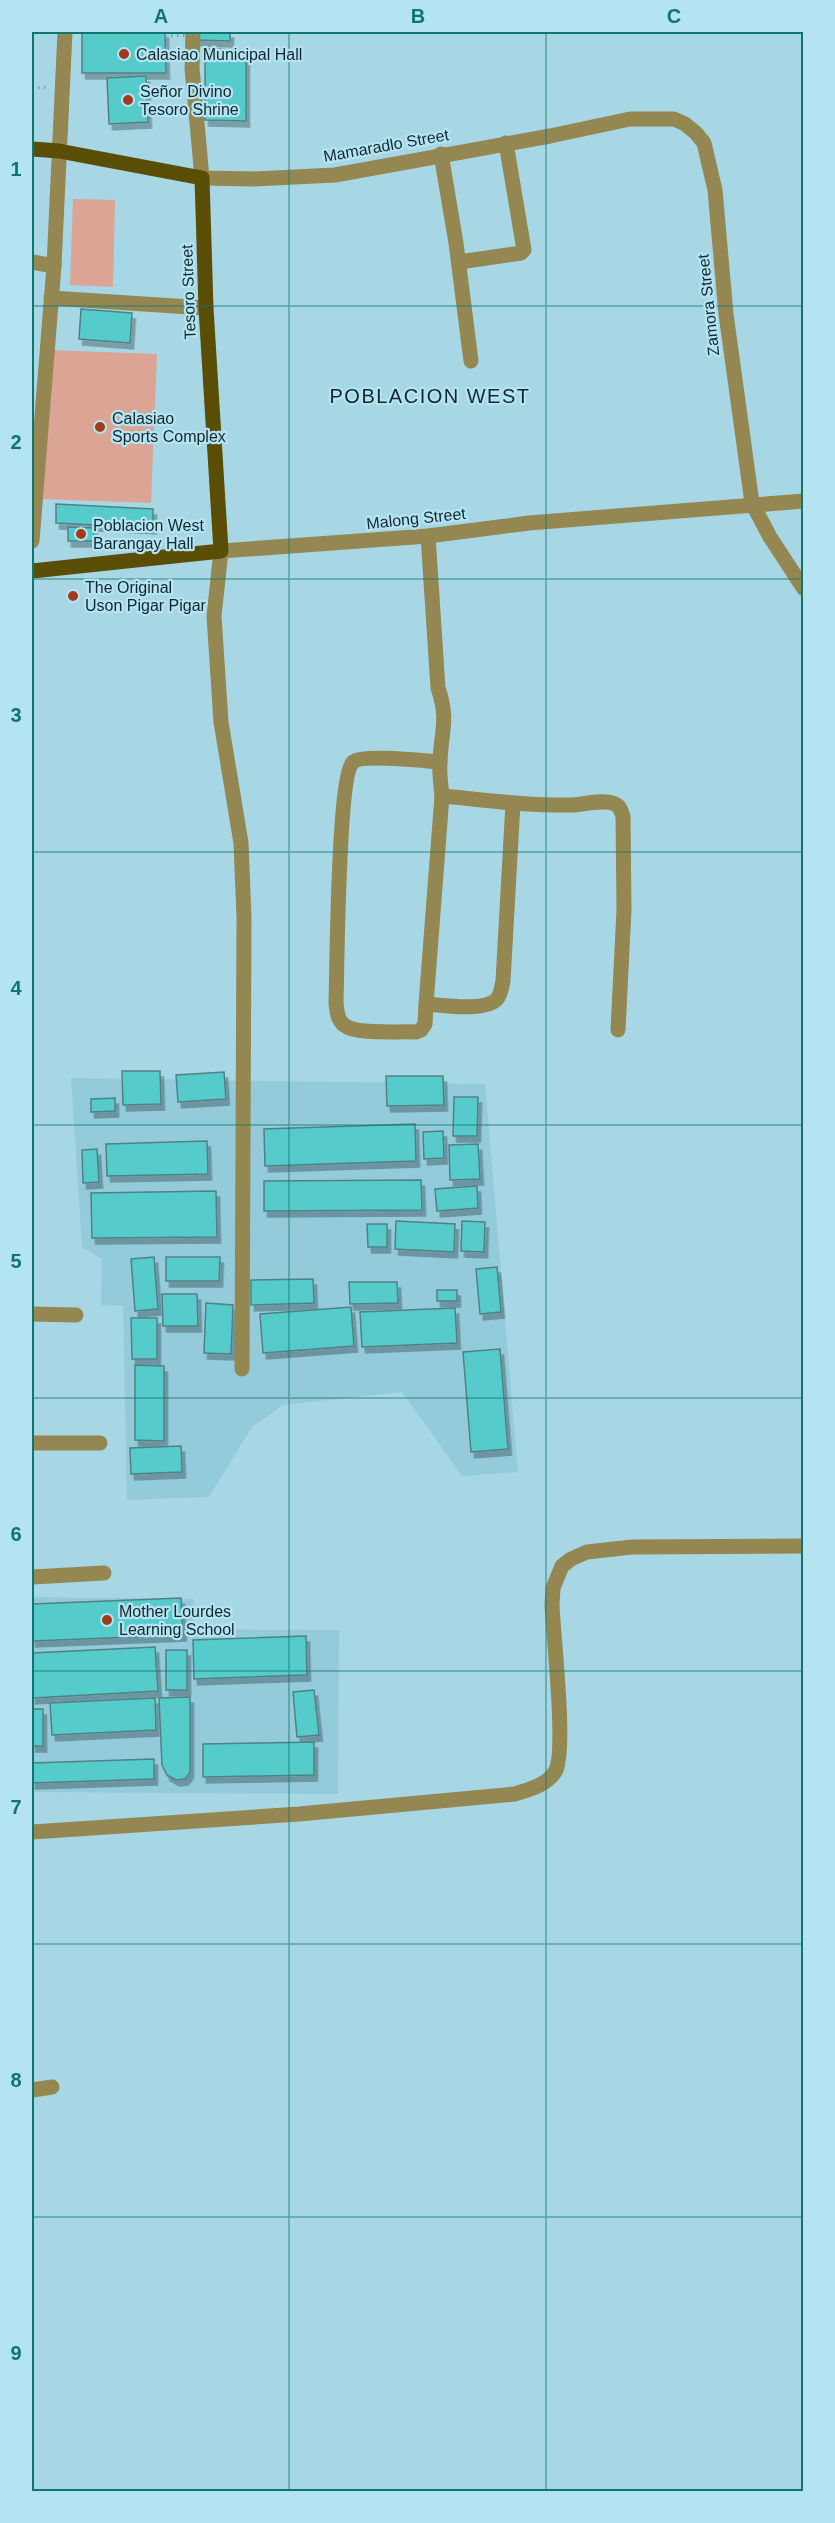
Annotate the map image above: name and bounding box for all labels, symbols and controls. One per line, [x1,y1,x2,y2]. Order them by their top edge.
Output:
text: A [154,5,168,27]
text: B [411,5,425,27]
text: C [667,5,681,27]
place label: Calasiao Municipal Hall [136,46,302,63]
marker: Calasiao Municipal Hall [117,47,131,61]
place label: Señor Divino Tesoro Shrine [140,83,239,118]
marker: Señor Divino Tesoro Shrine [121,93,135,107]
street label: Mamaradlo Street [322,126,451,165]
text: 1 [10,158,22,180]
street label: Tesoro Street [178,244,199,340]
street label: Zamora Street [695,253,722,357]
district label: POBLACION WEST [329,385,531,407]
place label: Calasiao Sports Complex [112,410,226,445]
marker: Calasiao Sports Complex [93,420,107,434]
text: 2 [10,431,22,453]
street label: Malong Street [366,505,467,532]
place label: Poblacion West Barangay Hall [93,517,204,552]
marker: Poblacion West Barangay Hall [74,527,88,541]
place label: The Original Uson Pigar Pigar [85,579,207,614]
marker: The Original Uson Pigar Pigar [66,589,80,603]
text: 3 [10,704,22,726]
text: 4 [10,977,22,999]
text: 5 [10,1250,22,1272]
text: 6 [10,1523,22,1545]
place label: Mother Lourdes Learning School [119,1603,235,1638]
marker: Mother Lourdes Learning School [100,1613,114,1627]
text: 7 [10,1796,22,1818]
text: 8 [10,2069,22,2091]
text: 9 [10,2342,22,2364]

